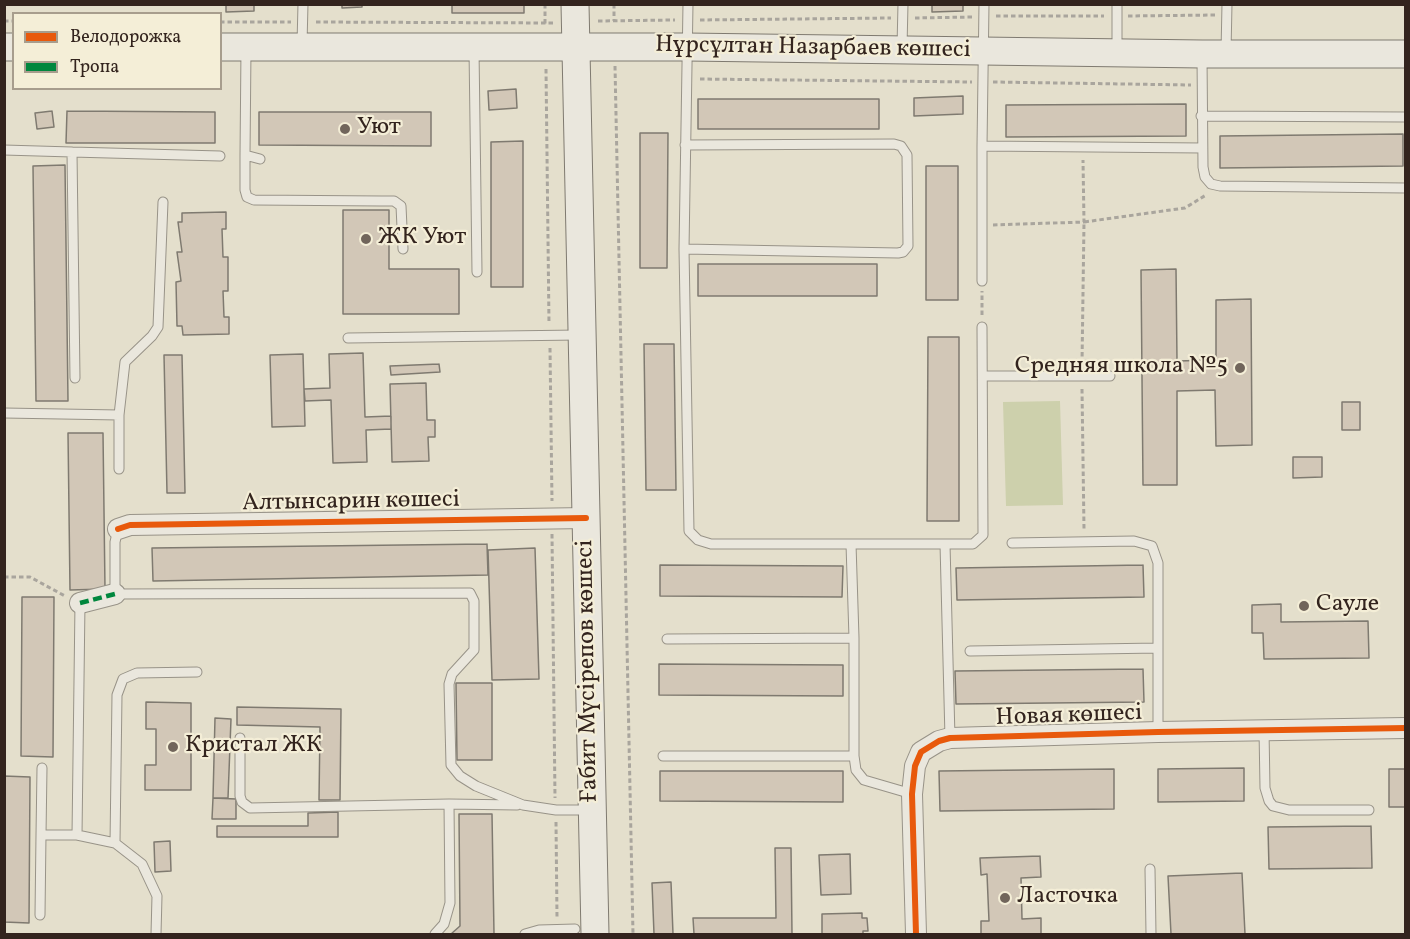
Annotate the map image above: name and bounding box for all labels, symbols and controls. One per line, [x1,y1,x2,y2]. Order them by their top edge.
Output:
legend [12,12,222,90]
text: Велодорожка [70,25,181,50]
street label: Нұрсұлтан Назарбаев көшесі [655,32,971,66]
text: Тропа [70,55,119,80]
place label: Уют [357,115,401,143]
marker: Уют [338,122,352,136]
place label: ЖК Уют [378,225,466,253]
marker: ЖК Уют [359,232,373,246]
place label: Средняя школа №5 [1015,354,1228,382]
marker: Средняя школа №5 [1233,361,1247,375]
street label: Алтынсарин көшесі [242,487,460,519]
street label: Ғабит Мүсірепов көшесі [572,539,606,803]
place label: Сауле [1316,592,1379,620]
marker: Сауле [1297,599,1311,613]
street label: Новая көшесі [995,700,1143,734]
place label: Кристал ЖК [185,733,322,761]
marker: Кристал ЖК [166,740,180,754]
place label: Ласточка [1017,884,1118,912]
marker: Ласточка [998,891,1012,905]

